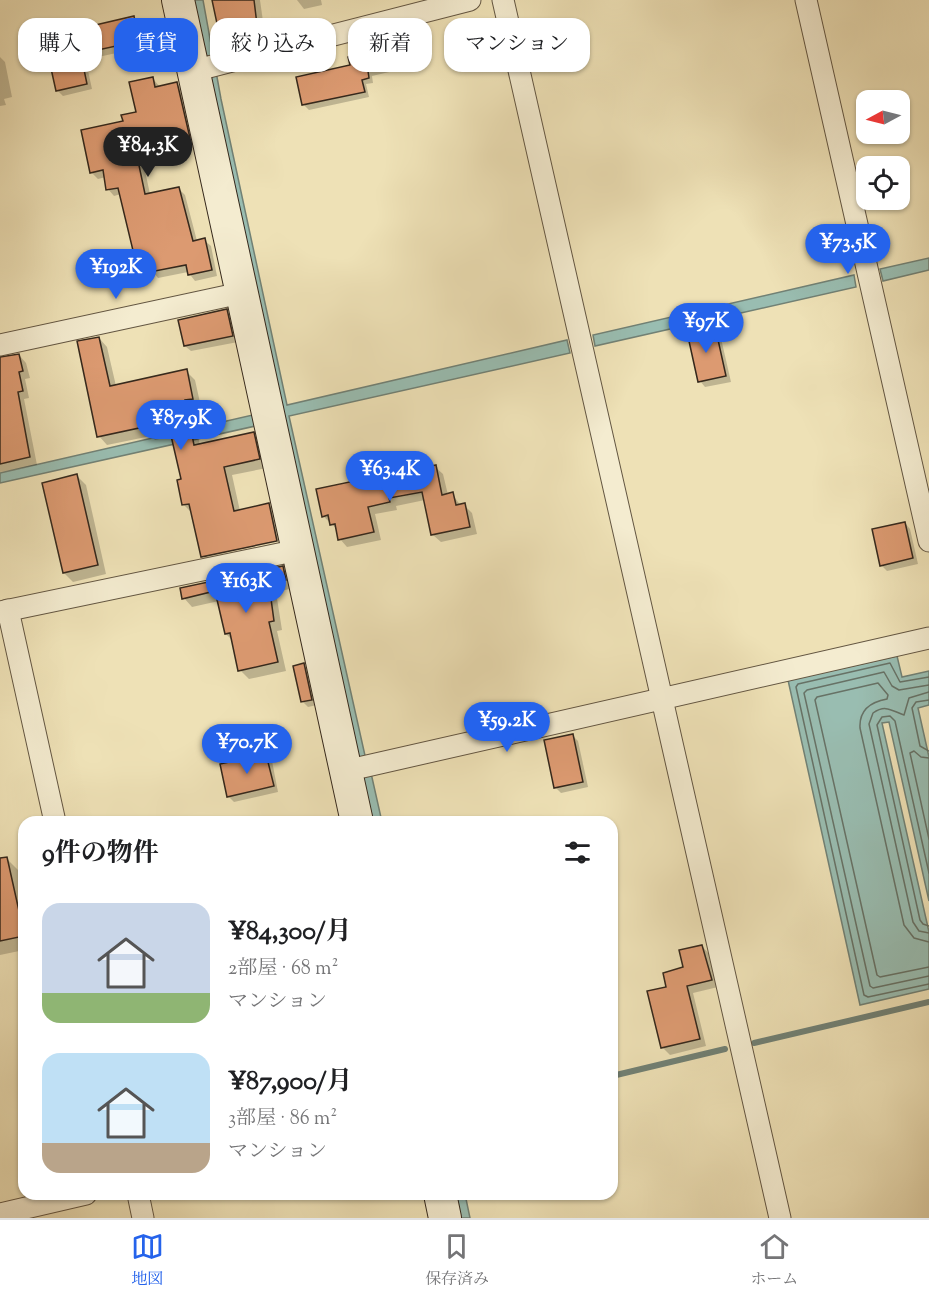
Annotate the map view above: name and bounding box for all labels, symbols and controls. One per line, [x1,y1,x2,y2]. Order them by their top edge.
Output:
chip: 購入 [18,18,102,72]
chip: 賃貸 [114,18,198,72]
chip: 絞り込み [210,18,336,72]
chip: 新着 [348,18,432,72]
chip: マンション [444,18,590,72]
north arrow [856,90,910,144]
map controls [856,90,910,210]
pin: ¥84.3K [99,127,197,178]
text: ¥84.3K [117,132,179,161]
button: locate [856,156,910,210]
pin: ¥73.5K [799,224,897,275]
text: ¥73.5K [819,229,877,258]
pin: ¥192K [74,249,158,300]
text: ¥192K [89,254,143,283]
pin: ¥97K [670,303,742,354]
text: ¥97K [683,308,729,337]
pin: ¥87.9K [132,400,230,451]
text: ¥87.9K [150,405,212,434]
pin: ¥63.4K [341,451,439,502]
text: ¥63.4K [360,456,420,485]
pin: ¥163K [204,563,288,614]
text: ¥163K [220,568,272,597]
pin: ¥59.2K [458,702,556,753]
text: ¥59.2K [478,707,536,736]
pin: ¥70.7K [198,724,296,775]
text: ¥70.7K [216,729,278,758]
text: 9件の物件 [42,836,159,873]
icon: filters [561,836,594,869]
text: ¥84,300/月 [228,914,352,951]
icon: home [90,927,162,999]
text: 2部屋 · 68 m² [228,955,338,984]
text: マンション [228,988,327,1017]
text: ¥87,900/月 [228,1064,353,1101]
icon: home [90,1077,162,1149]
text: 3部屋 · 86 m² [228,1105,337,1134]
text: マンション [228,1138,327,1167]
tab: 地図 [131,1230,164,1292]
tab: 保存済み [425,1230,489,1292]
tab: ホーム [750,1230,798,1292]

